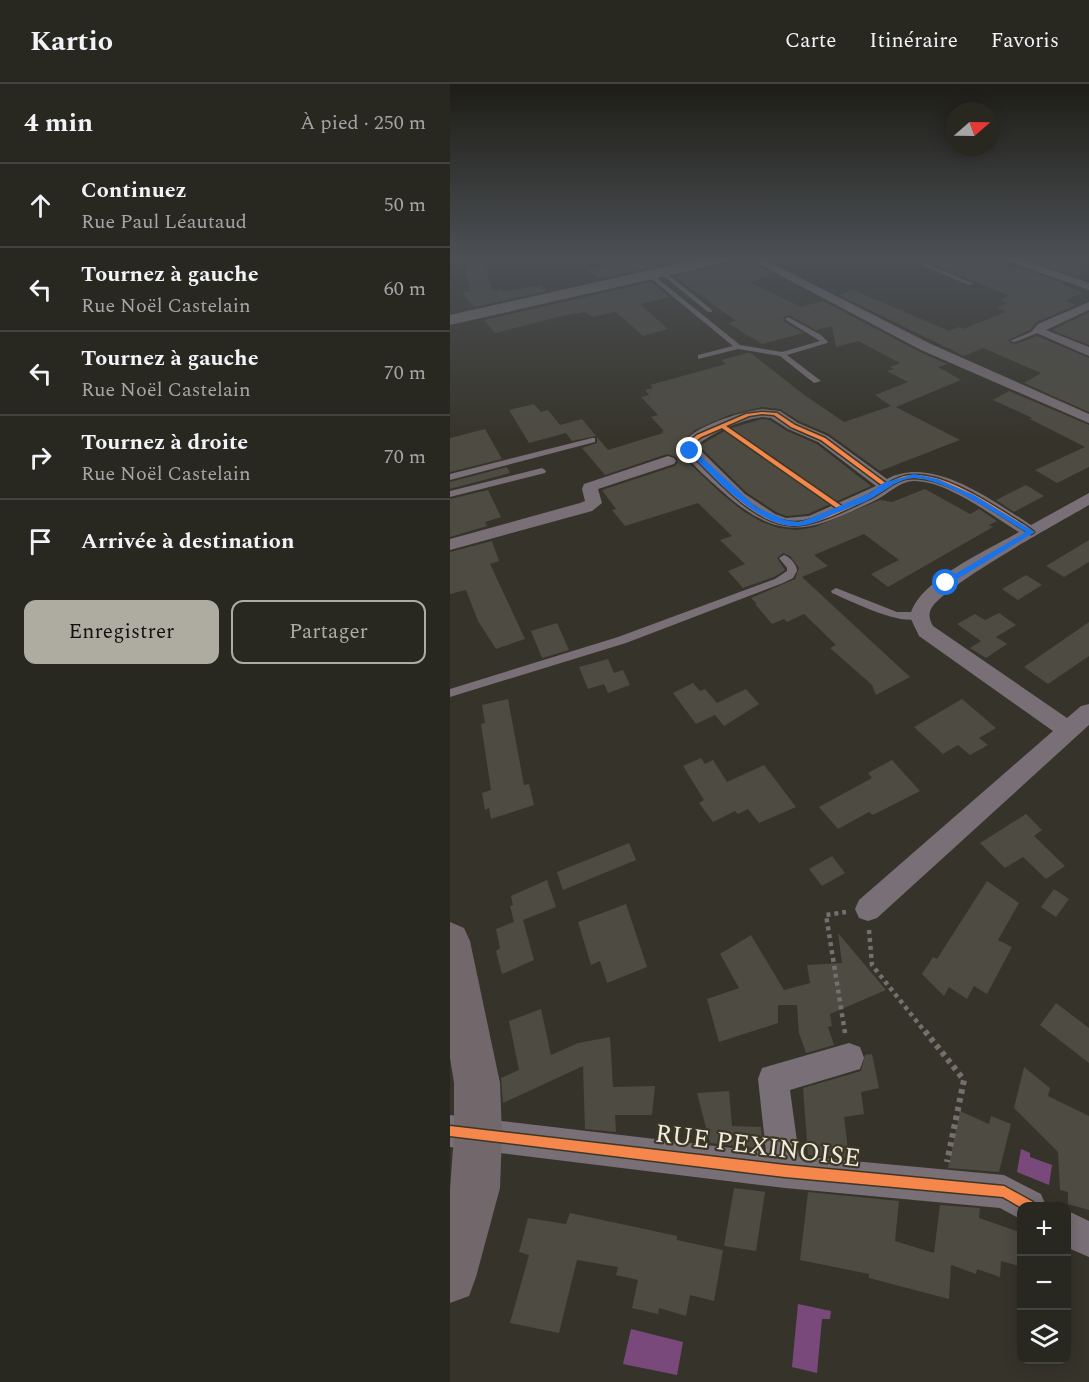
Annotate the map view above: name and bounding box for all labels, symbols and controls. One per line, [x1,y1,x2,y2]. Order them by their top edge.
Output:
text: Kartio [30,20,113,63]
text: Carte [785,25,836,57]
text: Itinéraire [869,25,958,57]
text: Favoris [991,25,1059,57]
north arrow [945,102,999,156]
text: 4 min [24,103,93,143]
text: À pied · 250 m [300,108,426,138]
text: Continuez [81,174,187,207]
icon: ahead [24,189,57,222]
text: 50 m [384,190,426,220]
text: Rue Paul Léautaud [81,207,247,237]
text: Tournez à gauche [81,258,259,291]
icon: left [24,273,57,306]
text: 60 m [384,274,426,304]
text: Rue Noël Castelain [81,291,251,321]
text: Tournez à gauche [81,342,259,375]
icon: left [24,357,57,390]
text: 70 m [384,358,426,388]
text: Rue Noël Castelain [81,375,251,405]
text: Tournez à droite [81,426,248,459]
route end [676,437,702,463]
icon: right [24,441,57,474]
text: 70 m [384,442,426,472]
text: Rue Noël Castelain [81,459,251,489]
icon: arrive [24,525,57,558]
text: Arrivée à destination [81,525,295,558]
route start [932,569,958,595]
button: Enregistrer [24,600,219,664]
button: Partager [231,600,426,664]
street label: RUE PEXINOISE [653,1114,863,1178]
map controls [1017,1202,1071,1364]
button: + [1017,1202,1071,1256]
button: − [1017,1256,1071,1310]
button: layers [1017,1310,1071,1364]

